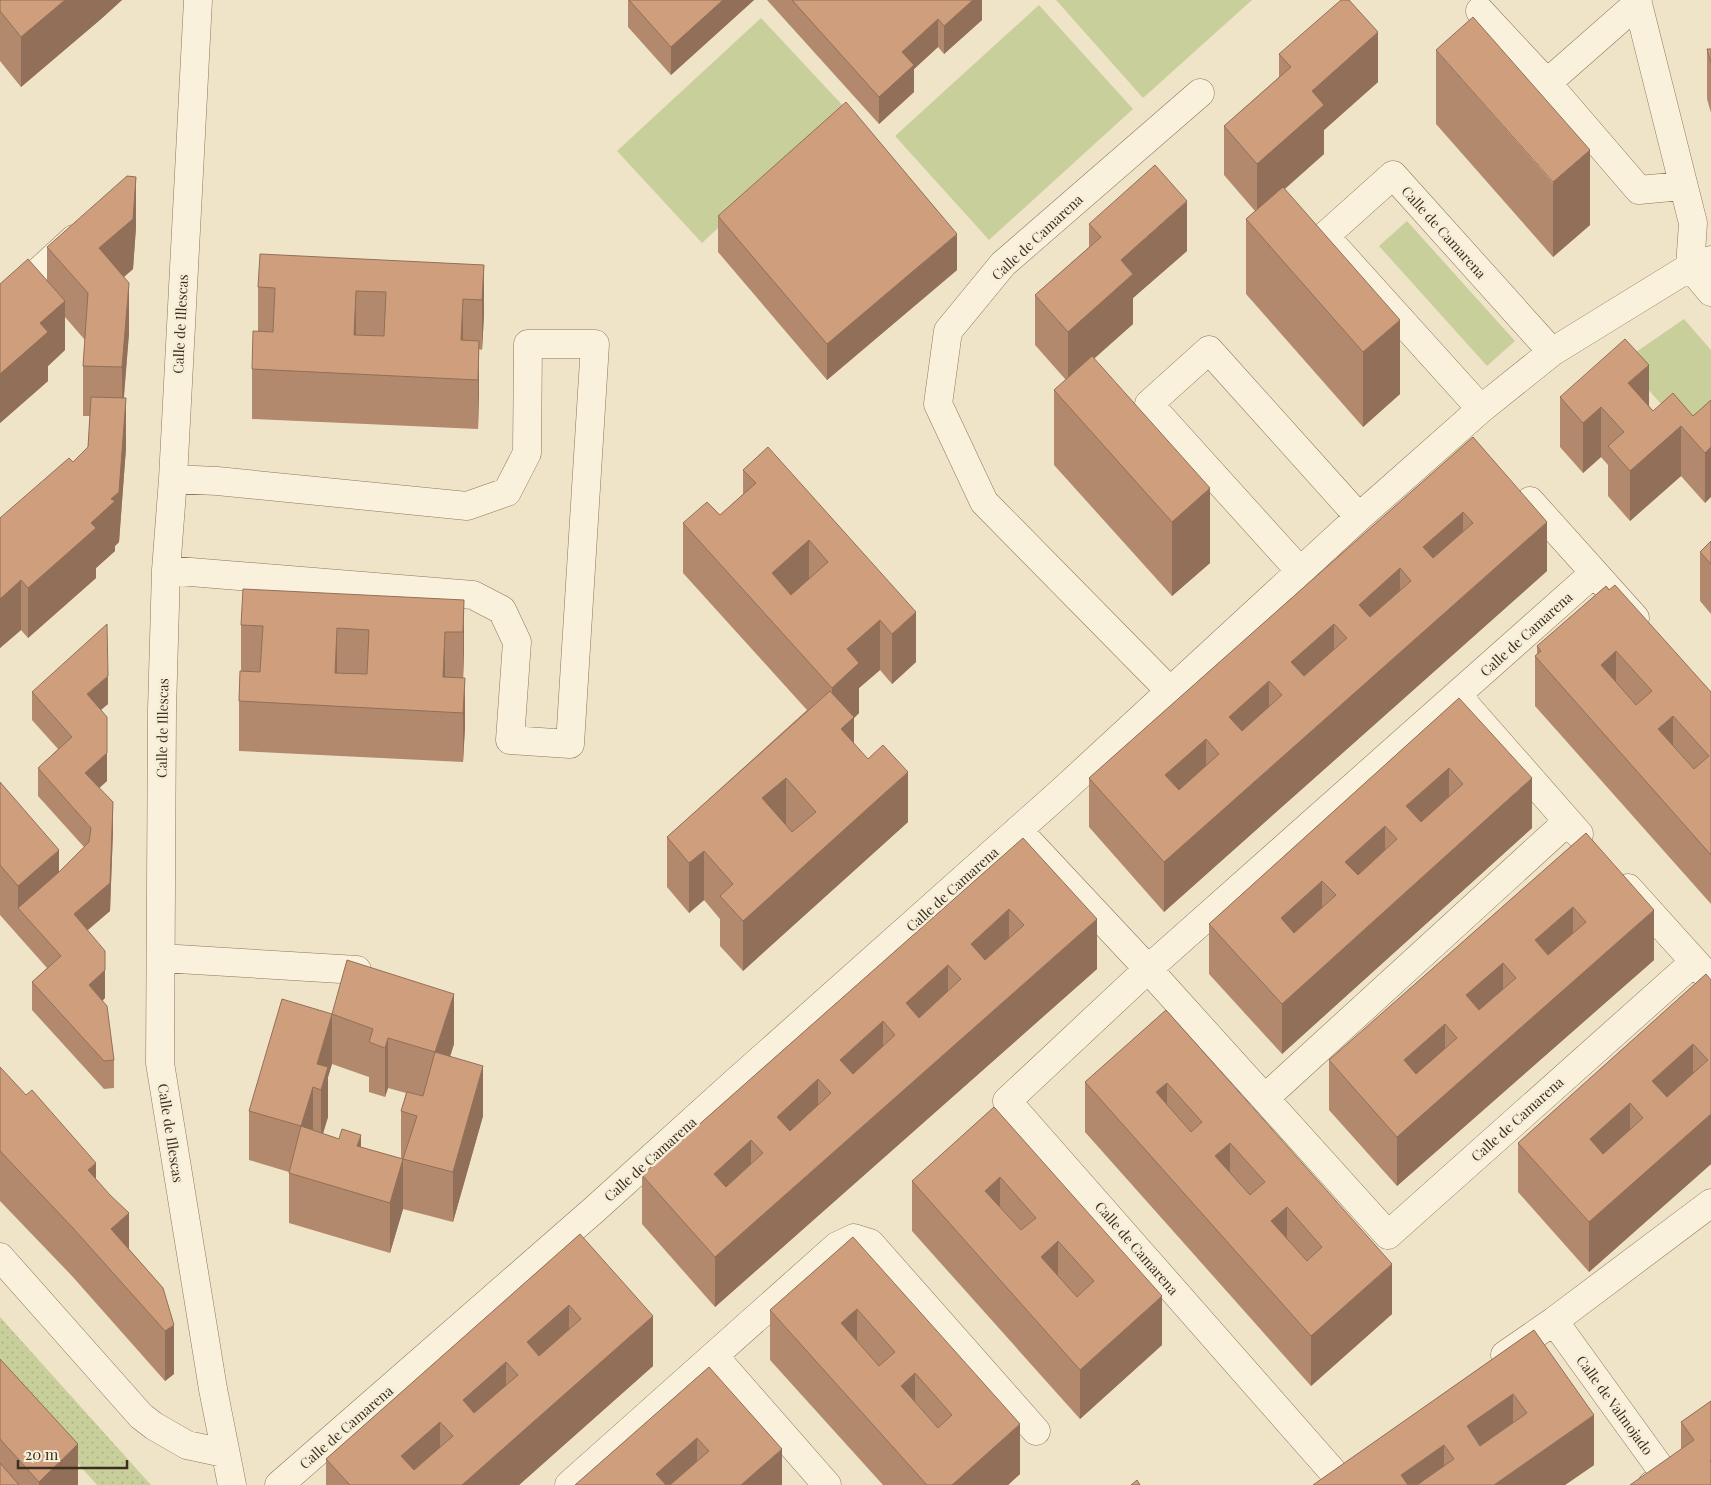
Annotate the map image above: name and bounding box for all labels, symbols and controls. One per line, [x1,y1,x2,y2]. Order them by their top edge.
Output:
street label: Calle de Camarena [1397,182,1491,282]
street label: Calle de Camarena [987,190,1087,284]
street label: Calle de Illescas [168,274,192,374]
street label: Calle de Camarena [1476,587,1576,681]
street label: Calle de Illescas [152,678,172,778]
street label: Calle de Camarena [902,842,1002,936]
street label: Calle de Camarena [1467,1072,1567,1166]
street label: Calle de Illescas [154,1082,188,1184]
street label: Calle de Camarena [600,1112,700,1206]
street label: Calle de Camarena [1091,1197,1183,1299]
street label: Calle de Valmojado [1572,1351,1658,1459]
street label: Calle de Camarena [295,1381,397,1473]
scale bar [18,1438,126,1470]
text: 20 m [25,1444,59,1464]

